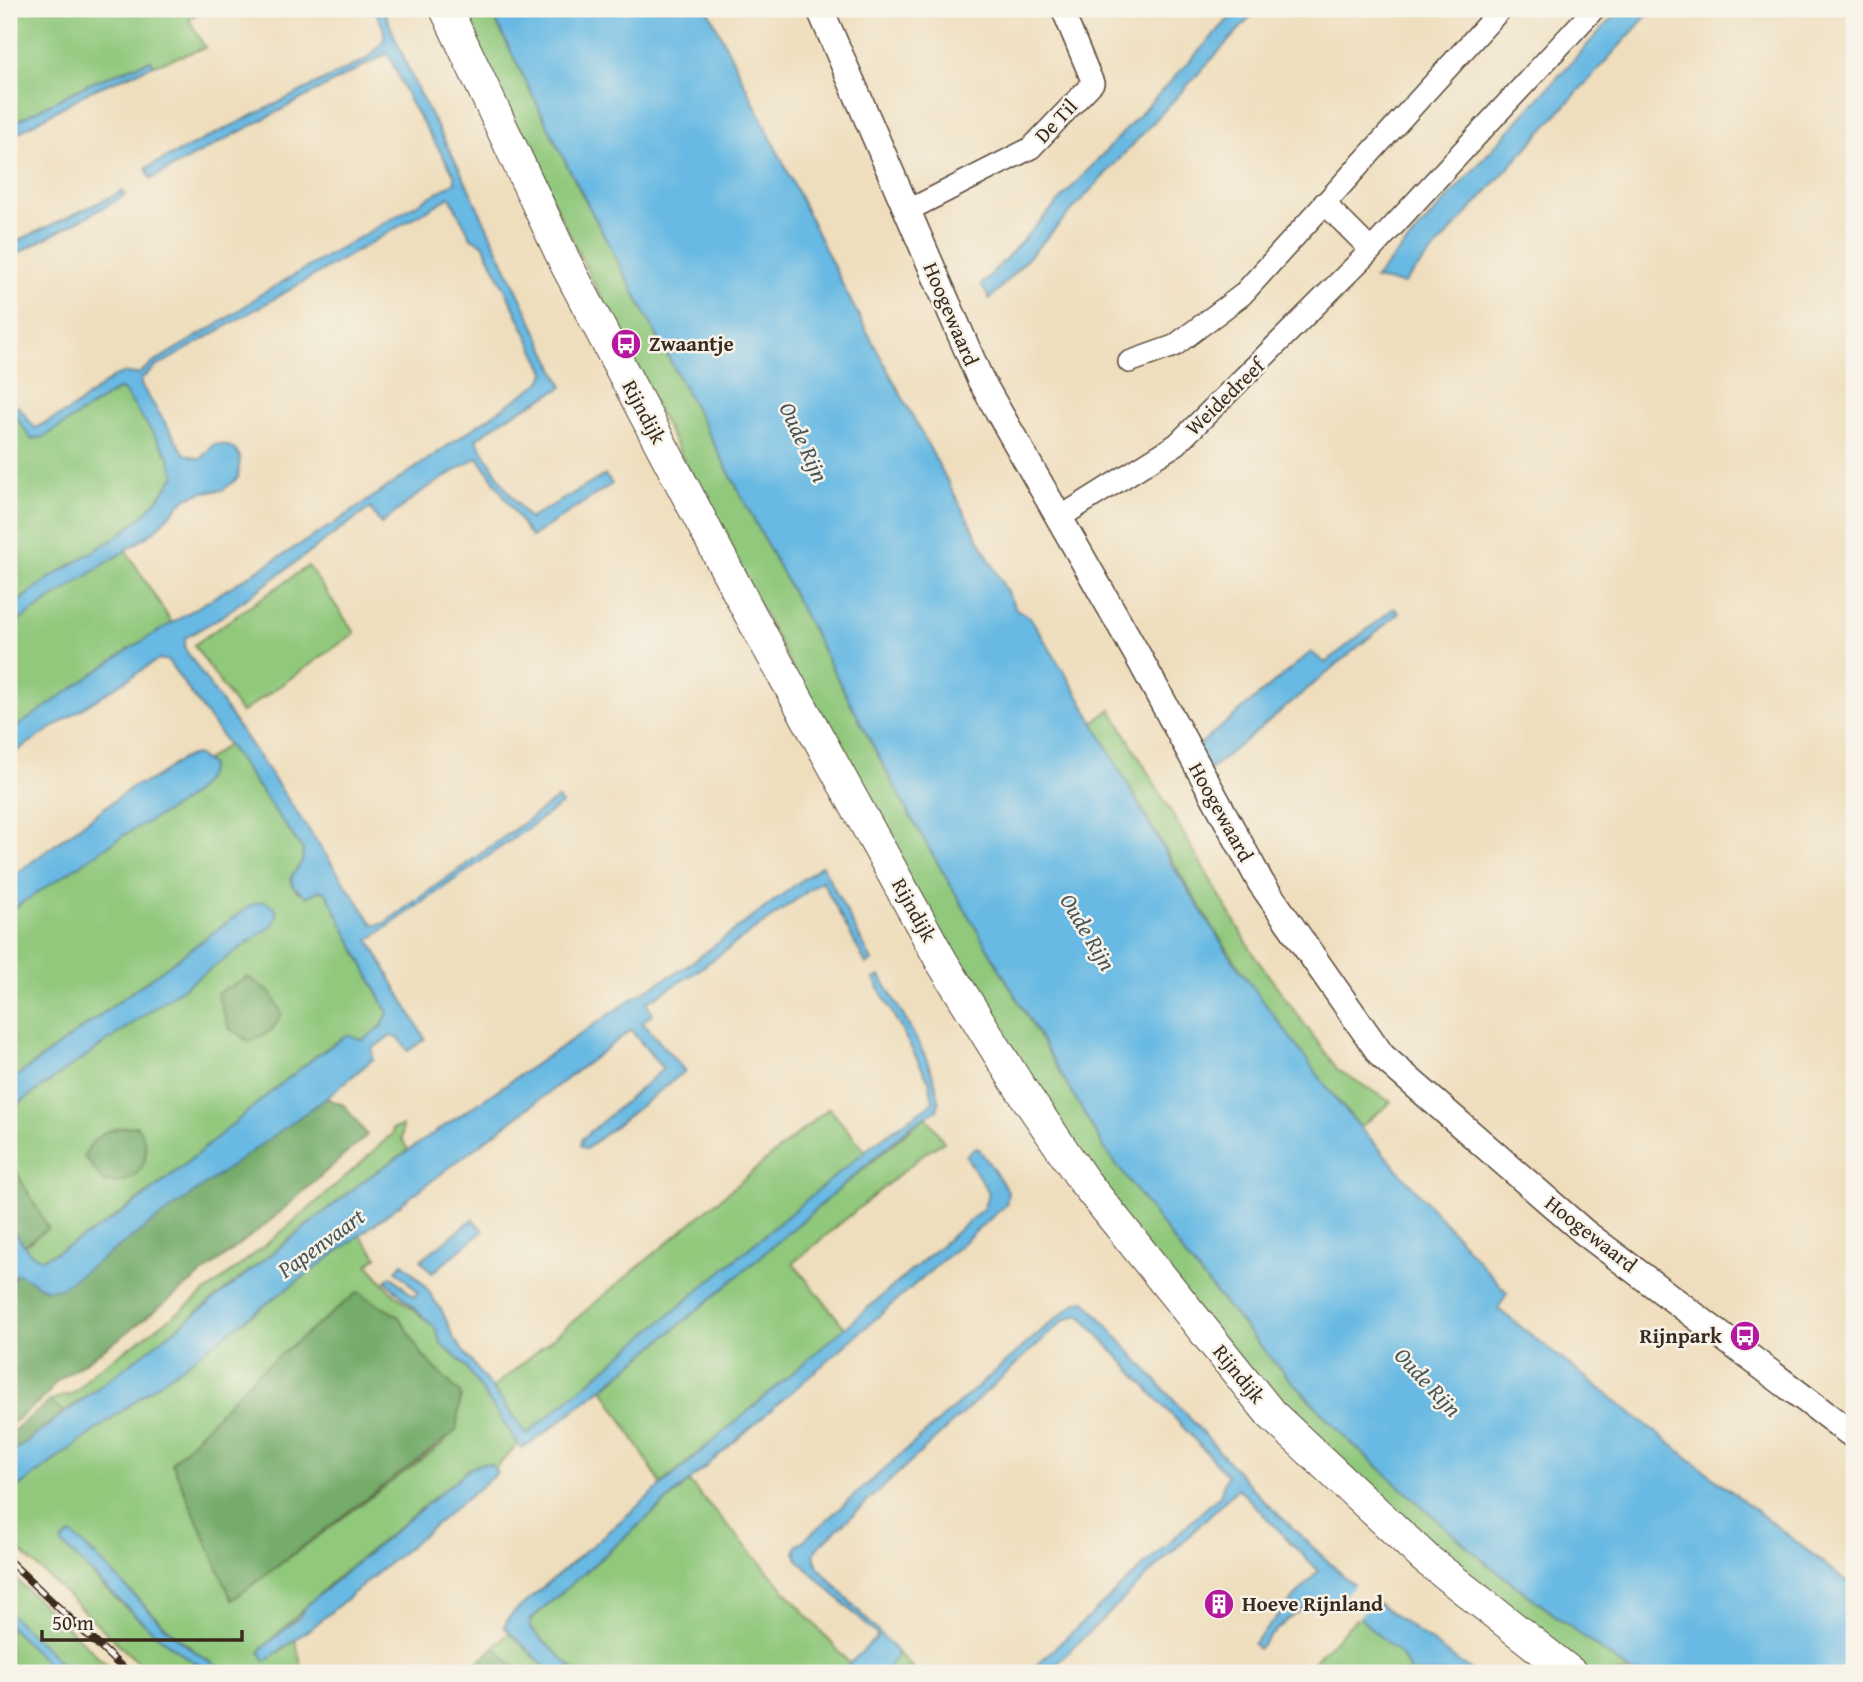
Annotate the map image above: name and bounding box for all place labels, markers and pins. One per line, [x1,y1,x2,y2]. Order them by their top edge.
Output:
bus stop icon: Zwaantje [609,327,643,361]
place label: Zwaantje [649,328,734,359]
bus stop icon: Rijnpark [1728,1319,1762,1353]
place label: Rijnpark [1640,1320,1723,1351]
building icon: Hoeve Rijnland [1202,1587,1236,1621]
place label: Hoeve Rijnland [1242,1588,1383,1619]

